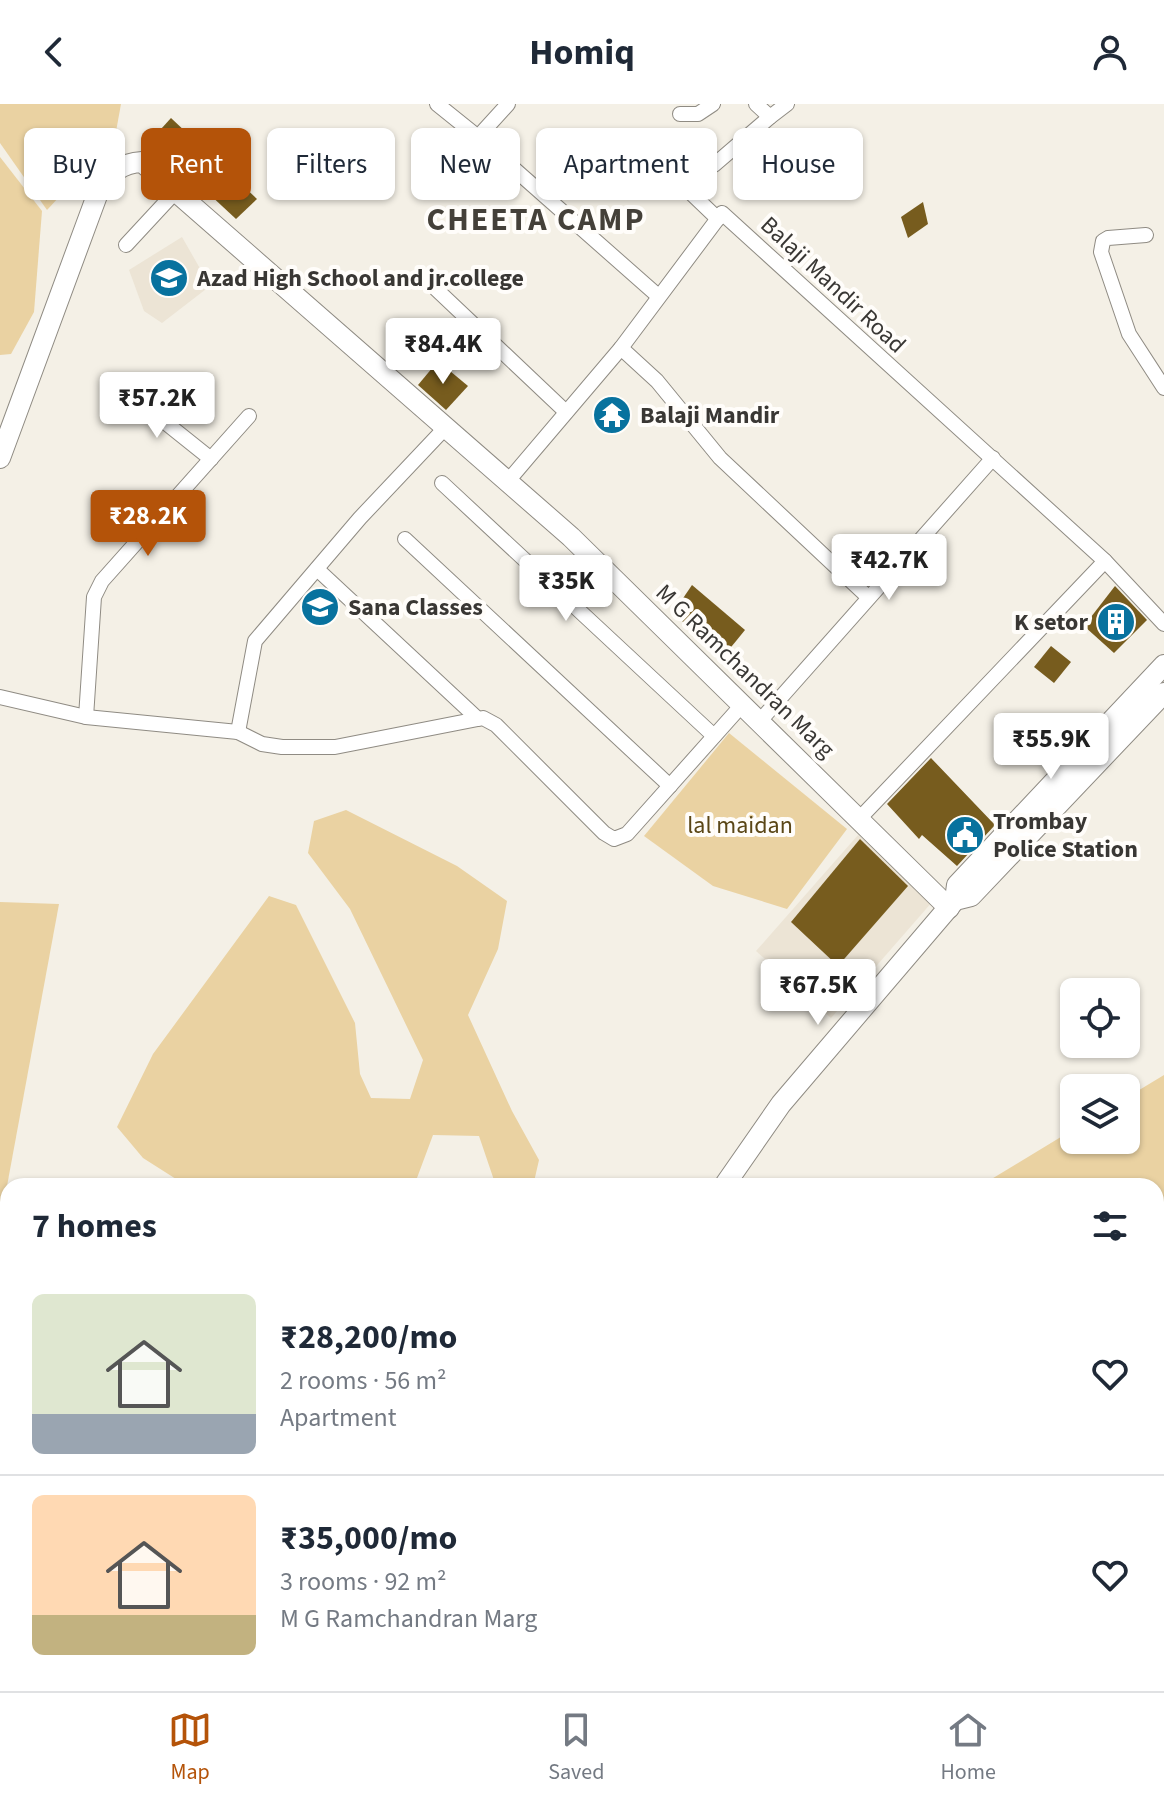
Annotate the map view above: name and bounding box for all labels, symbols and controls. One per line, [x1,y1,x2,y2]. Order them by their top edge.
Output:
text: Homiq [529,27,635,78]
icon: back [32,30,76,74]
icon: person [1088,30,1132,74]
chip: Buy [24,128,125,200]
chip: Rent [141,128,251,200]
chip: Filters [267,128,395,200]
chip: New [411,128,520,200]
chip: Apartment [536,128,717,200]
chip: House [733,128,863,200]
district label: CHEETA CAMP [427,197,645,243]
street label: Balaji Mandir Road [752,208,914,362]
school or university icon: Azad High School and jr.college [148,257,190,299]
place label: Azad High School and jr.college [196,261,524,296]
pin: ₹84.4K [378,318,508,386]
text: ₹84.4K [404,325,482,362]
pin: ₹57.2K [92,372,222,440]
text: ₹57.2K [118,379,196,416]
temple icon: Balaji Mandir [591,394,633,436]
place label: Balaji Mandir [640,398,780,433]
pin: ₹28.2K [83,490,213,558]
text: ₹28.2K [109,497,187,534]
pin: ₹42.7K [824,534,954,602]
text: ₹42.7K [850,541,928,578]
pin: ₹35K [519,555,613,623]
text: ₹35K [537,562,595,599]
street label: M G Ramchandran Marg [647,576,843,766]
school or university icon: Sana Classes [299,586,341,628]
place label: Sana Classes [348,590,483,625]
building icon: K setor [1095,601,1137,643]
place label: K setor [1014,605,1088,640]
pin: ₹55.9K [986,713,1116,781]
text: ₹55.9K [1012,720,1090,757]
place label: Trombay Police Station [993,804,1138,867]
park label: lal maidan [687,808,793,843]
public building icon: Trombay Police Station [944,814,986,856]
pin: ₹67.5K [753,959,883,1027]
text: ₹67.5K [779,966,857,1003]
map controls [1060,978,1140,1154]
button: locate [1060,978,1140,1058]
button: layers [1060,1074,1140,1154]
text: 7 homes [32,1202,157,1251]
icon: filters [1088,1204,1132,1248]
text: ₹28,200/mo [280,1313,457,1362]
icon: home [96,1326,192,1422]
icon: heart [1088,1352,1132,1396]
text: 2 rooms · 56 m² [280,1362,447,1399]
text: Apartment [280,1399,397,1436]
text: ₹35,000/mo [280,1514,457,1563]
icon: home [96,1527,192,1623]
icon: heart [1088,1553,1132,1597]
text: 3 rooms · 92 m² [280,1563,447,1600]
text: M G Ramchandran Marg [280,1600,537,1637]
tab: Map [168,1708,212,1788]
tab: Saved [548,1708,604,1788]
tab: Home [941,1708,996,1788]

